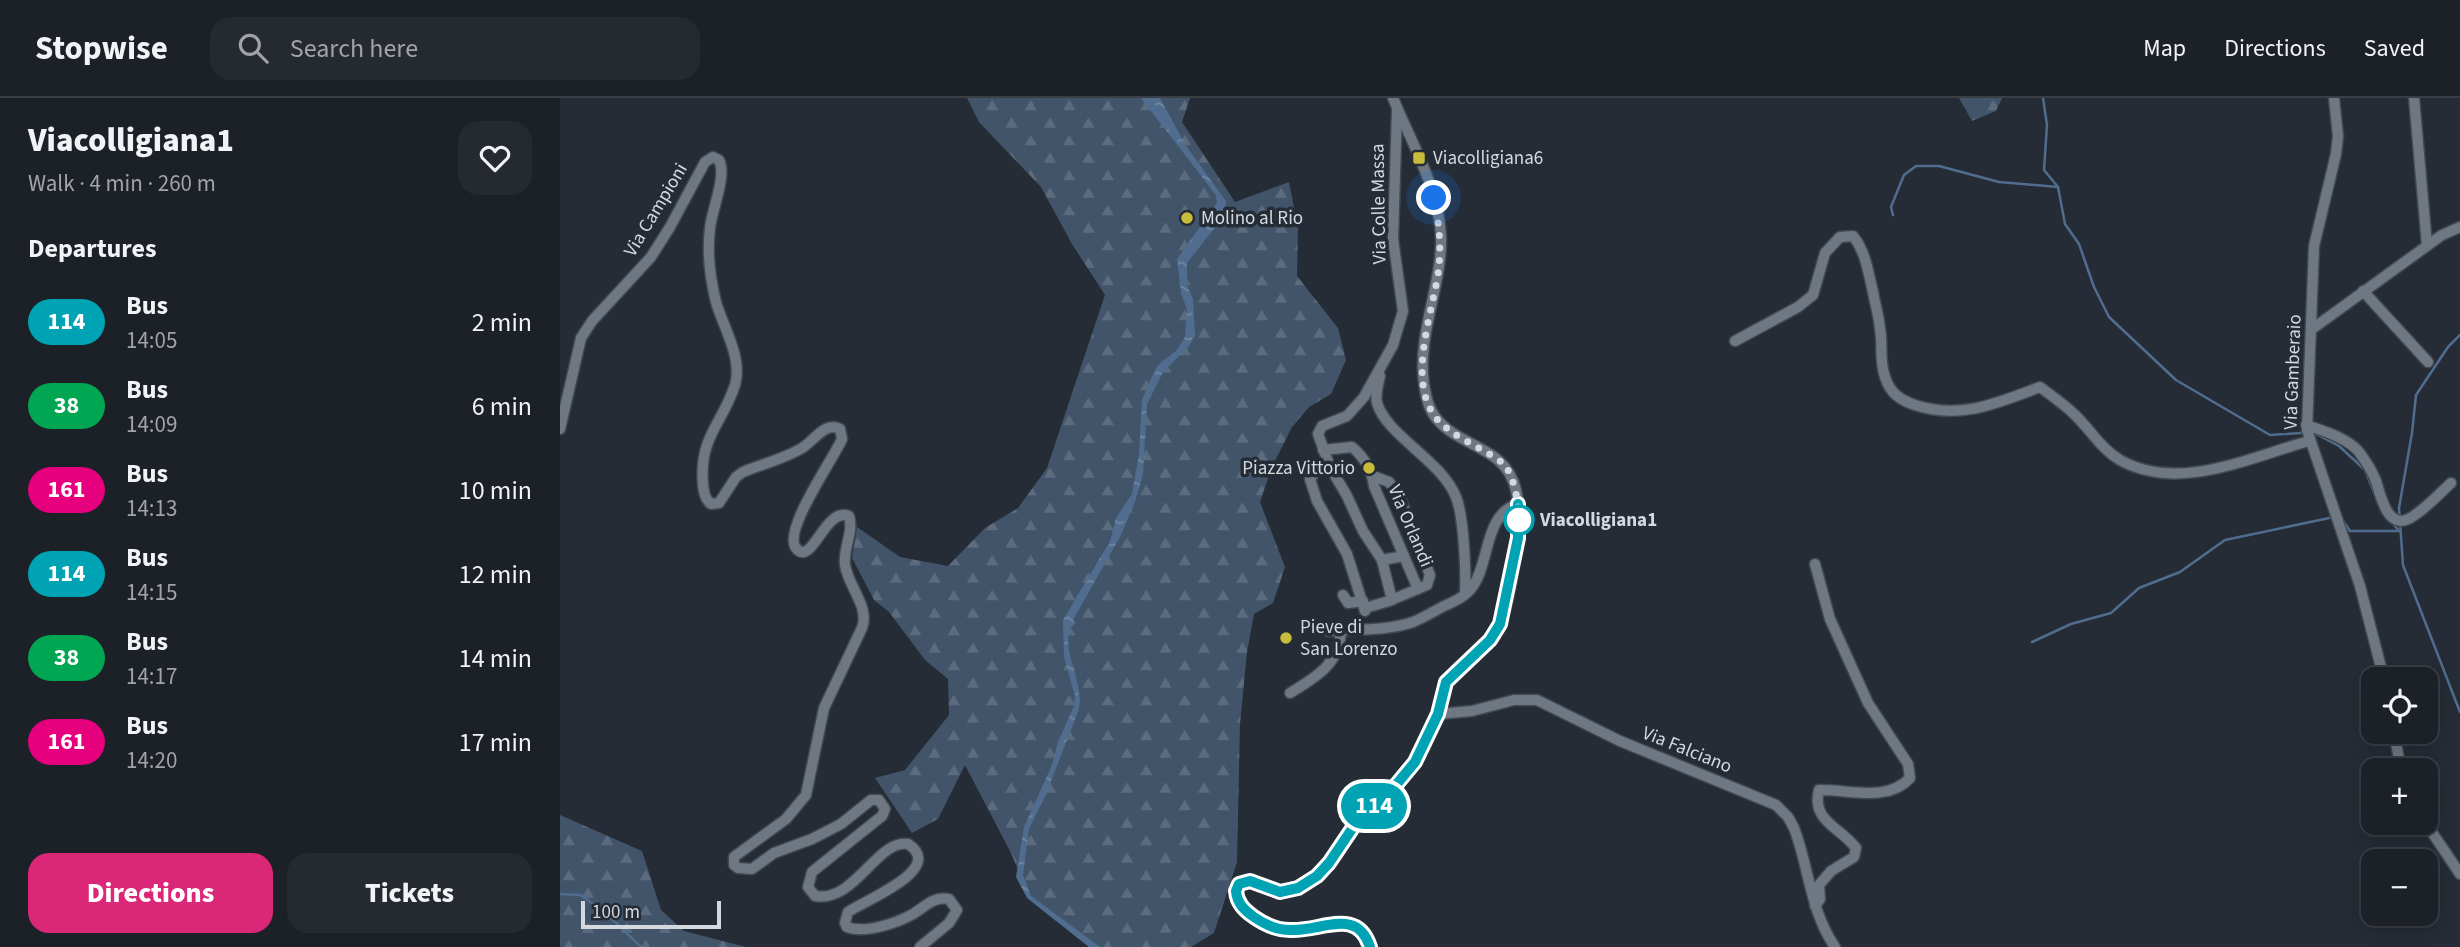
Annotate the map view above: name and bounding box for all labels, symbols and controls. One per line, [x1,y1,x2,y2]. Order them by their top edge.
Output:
search box [210,17,700,80]
text: Stopwise [35,25,168,72]
icon: search [234,29,272,67]
text: Search here [290,30,418,67]
text: Map [2143,31,2186,66]
text: Directions [2224,31,2326,66]
text: Saved [2364,31,2425,66]
text: Viacolligiana1 [28,117,234,164]
button: heart [458,121,532,195]
street label: Via Colle Massa [1364,143,1394,265]
place label: Viacolligiana6 [1433,145,1543,172]
marker: Viacolligiana6 [1411,150,1427,166]
street label: Via Campioni [617,158,695,262]
text: Walk · 4 min · 260 m [28,167,216,200]
your location [1416,180,1451,215]
place label: Molino al Rio [1201,205,1303,232]
marker: Molino al Rio [1179,210,1195,226]
text: Departures [28,230,156,267]
text: Bus [126,287,168,324]
text: 114 [47,304,86,339]
text: 2 min [472,304,532,341]
street label: Via Gamberaio [2277,314,2309,430]
text: 14:05 [126,324,177,357]
text: Bus [126,371,168,408]
text: 38 [54,388,79,423]
text: 6 min [472,388,532,425]
text: 14:09 [126,408,177,441]
text: Bus [126,455,168,492]
place label: Piazza Vittorio [1242,455,1355,482]
marker: Piazza Vittorio [1361,460,1377,476]
text: 161 [47,472,86,507]
text: 10 min [459,472,532,509]
street label: Via Orlandi [1381,481,1439,571]
text: 14:13 [126,492,177,525]
marker: Viacolligiana1 [1504,505,1534,535]
place label: Viacolligiana1 [1539,507,1657,534]
text: Bus [126,539,168,576]
text: 114 [47,556,86,591]
text: 12 min [459,556,532,593]
text: 14:15 [126,576,177,609]
place label: Pieve di San Lorenzo [1300,614,1398,663]
text: Bus [126,623,168,660]
marker: Pieve di San Lorenzo [1278,630,1294,646]
text: 38 [54,640,79,675]
text: 14 min [459,640,532,677]
text: 14:17 [126,660,177,693]
map controls [2361,667,2438,926]
button: locate [2361,667,2438,744]
text: Bus [126,707,168,744]
street label: Via Falciano [1638,720,1736,780]
text: 161 [47,724,86,759]
text: 17 min [459,724,532,761]
text: 14:20 [126,744,177,777]
button: + [2361,758,2438,835]
line badge: 114 [1334,783,1414,829]
text: 114 [1355,788,1393,823]
button: − [2361,849,2438,926]
button: Directions [28,853,273,933]
button: Tickets [287,853,532,933]
scale bar [581,898,721,930]
text: 100 m [592,899,640,926]

